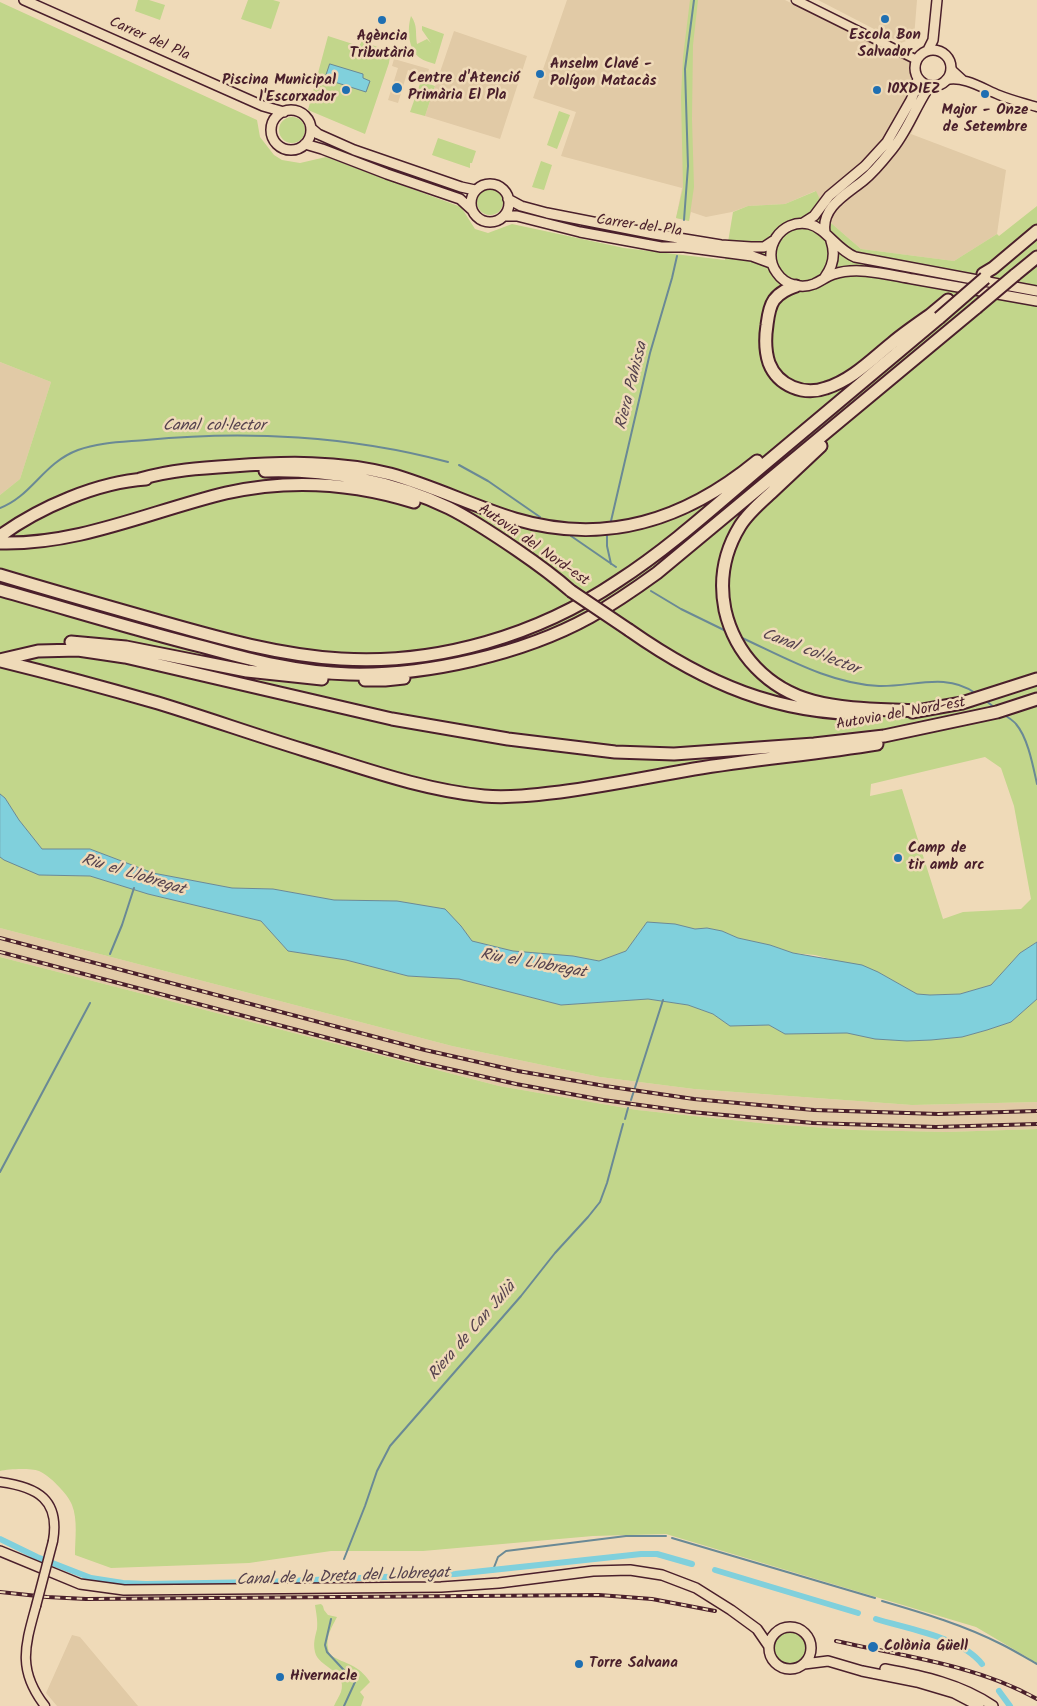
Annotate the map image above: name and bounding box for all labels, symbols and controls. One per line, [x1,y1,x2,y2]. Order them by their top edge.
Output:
marker: Escola Bon Salvador [879,13,891,25]
street label: Carrer del Pla [106,14,192,66]
marker: Agència Tributària [376,14,388,26]
place label: Escola Bon Salvador [849,27,921,62]
place label: Agència Tributària [350,28,414,63]
place label: Anselm Clavé - Polígon Matacàs [550,56,657,91]
marker: Anselm Clavé - Polígon Matacàs [534,68,546,80]
place label: Centre d'Atenció Primària El Pla [408,70,519,105]
place label: Piscina Municipal l'Escorxador [222,72,336,107]
marker: Centre d'Atenció Primària El Pla [390,81,404,95]
place label: 10XDIEZ [887,81,941,99]
marker: Piscina Municipal l'Escorxador [340,84,352,96]
marker: 10XDIEZ [871,84,883,96]
marker: Major - Onze de Setembre [979,88,991,100]
place label: Major - Onze de Setembre [942,102,1028,137]
street label: Carrer del Pla [595,212,683,242]
water label: Riera Pahissa [613,340,653,432]
water label: Canal col·lector [163,417,265,437]
street label: Autovia del Nord-est [474,501,592,591]
water label: Canal col·lector [759,626,861,680]
street label: Autovia del Nord-est [835,695,967,735]
place label: Camp de tir amb arc [908,840,984,875]
water label: Riu el Llobregat [79,851,187,901]
marker: Camp de tir amb arc [892,852,904,864]
water label: Riu el Llobregat [479,946,587,984]
water label: Riera de Can Julià [425,1279,521,1385]
water label: Canal de la Dreta del Llobregat [236,1565,450,1591]
place label: Colònia Güell [884,1638,968,1656]
marker: Colònia Güell [866,1640,880,1654]
place label: Torre Salvana [589,1655,678,1673]
marker: Torre Salvana [573,1658,585,1670]
place label: Hivernacle [290,1668,357,1686]
marker: Hivernacle [274,1671,286,1683]

